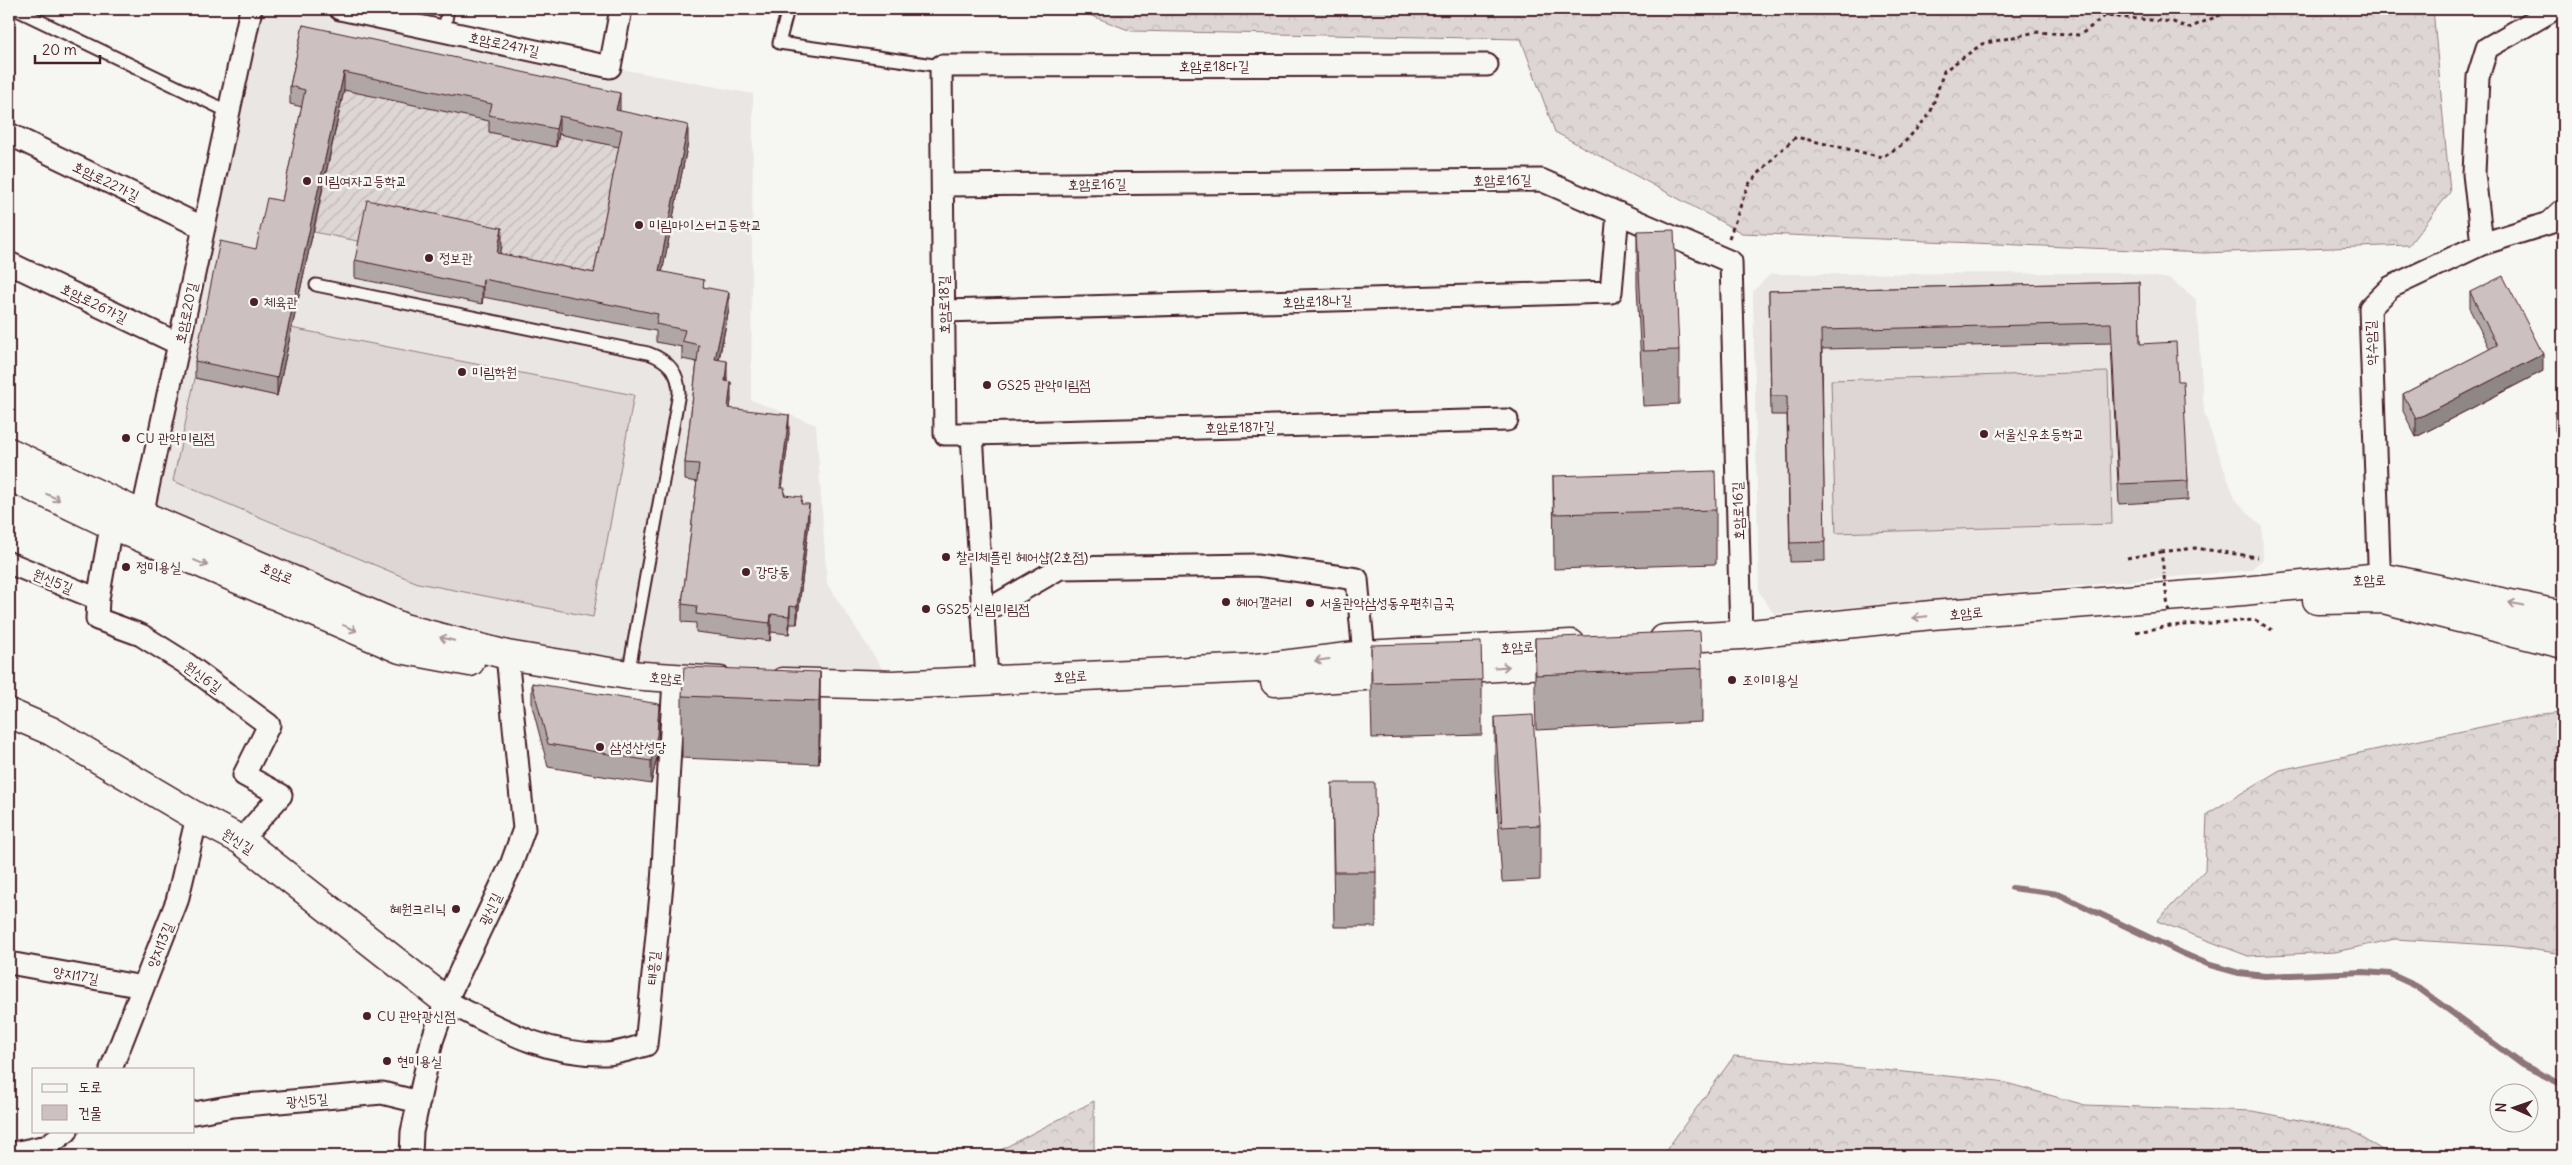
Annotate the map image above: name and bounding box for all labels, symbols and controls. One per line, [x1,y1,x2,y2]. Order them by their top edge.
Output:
street label: 호암로24가길 [467,28,542,60]
scale bar [35,32,100,64]
text: 20 m [42,40,77,59]
street label: 호암로18다길 [1179,57,1250,75]
street label: 호암로22가길 [70,157,143,205]
street label: 호암로16길 [1472,170,1532,190]
place label: 미림여자고등학교 [317,172,407,190]
street label: 호암로16길 [1067,174,1127,194]
marker: 미림여자고등학교 [301,175,313,187]
place label: 미림마이스터고등학교 [649,216,762,234]
marker: 미림마이스터고등학교 [633,219,645,231]
place label: 정보관 [439,249,473,267]
marker: 정보관 [423,252,435,264]
street label: 호암로18길 [934,275,954,334]
street label: 호암로26가길 [58,279,131,327]
street label: 호암로20길 [171,280,201,345]
street label: 호암로18나길 [1282,291,1353,311]
place label: 체육관 [264,293,298,311]
marker: 체육관 [248,296,260,308]
street label: 약수암길 [2361,319,2381,366]
place label: 미림학원 [472,363,517,381]
marker: 미림학원 [456,366,468,378]
place label: GS25 관악미림점 [997,376,1090,394]
marker: GS25 관악미림점 [981,379,993,391]
street label: 호암로18가길 [1205,417,1276,437]
place label: 서울신우초등학교 [1994,425,2084,443]
marker: 서울신우초등학교 [1978,428,1990,440]
place label: CU 관악미림점 [136,429,214,447]
marker: CU 관악미림점 [120,432,132,444]
street label: 호암로16길 [1728,481,1748,541]
one-way arrow [45,493,60,502]
place label: 찰리체플린 헤어샵(2호점) [956,548,1088,566]
marker: 찰리체플린 헤어샵(2호점) [940,551,952,563]
place label: 정미용실 [136,558,181,576]
street label: 호암로 [258,558,296,588]
one-way arrow [193,559,208,569]
marker: 정미용실 [120,561,132,573]
place label: 강당동 [756,563,790,581]
street label: 원신5길 [30,565,76,597]
marker: 강당동 [740,566,752,578]
street label: 호암로 [2352,571,2386,589]
place label: 헤어갤러리 [1236,593,1292,611]
place label: 서울관악삼성동우편취급국 [1320,594,1455,612]
marker: 헤어갤러리 [1220,596,1232,608]
marker: 서울관악삼성동우편취급국 [1304,597,1316,609]
one-way arrow [2508,599,2524,609]
place label: GS25 신림미림점 [936,600,1029,618]
marker: GS25 신림미림점 [920,603,932,615]
street label: 호암로 [1948,603,1984,623]
one-way arrow [1913,612,1929,622]
one-way arrow [342,623,357,633]
one-way arrow [439,634,455,643]
street label: 호암로 [1500,637,1534,657]
one-way arrow [1314,655,1330,665]
street label: 원신6길 [181,657,226,697]
one-way arrow [1494,663,1510,672]
street label: 호암로 [1053,666,1087,686]
street label: 호암로 [648,668,684,688]
place label: 조이미용실 [1742,671,1798,689]
marker: 조이미용실 [1726,674,1738,686]
place label: 삼성산성당 [610,738,667,756]
marker: 삼성산성당 [594,741,606,753]
street label: 원신길 [219,824,258,858]
street label: 광신길 [475,889,506,928]
place label: 혜원크리닉 [390,900,446,918]
marker: 혜원크리닉 [450,903,462,915]
street label: 양지13길 [143,919,177,970]
street label: 태흥길 [643,950,664,986]
street label: 양지17길 [52,962,101,988]
place label: CU 관악광신점 [377,1007,455,1025]
marker: CU 관악광신점 [361,1010,373,1022]
place label: 현미용실 [397,1052,442,1070]
marker: 현미용실 [381,1055,393,1067]
legend [32,1068,195,1132]
text: 도로 [78,1077,102,1096]
north arrow [2490,1082,2540,1132]
street label: 광신5길 [285,1089,329,1111]
text: N [2492,1102,2510,1113]
text: 건물 [78,1103,102,1122]

